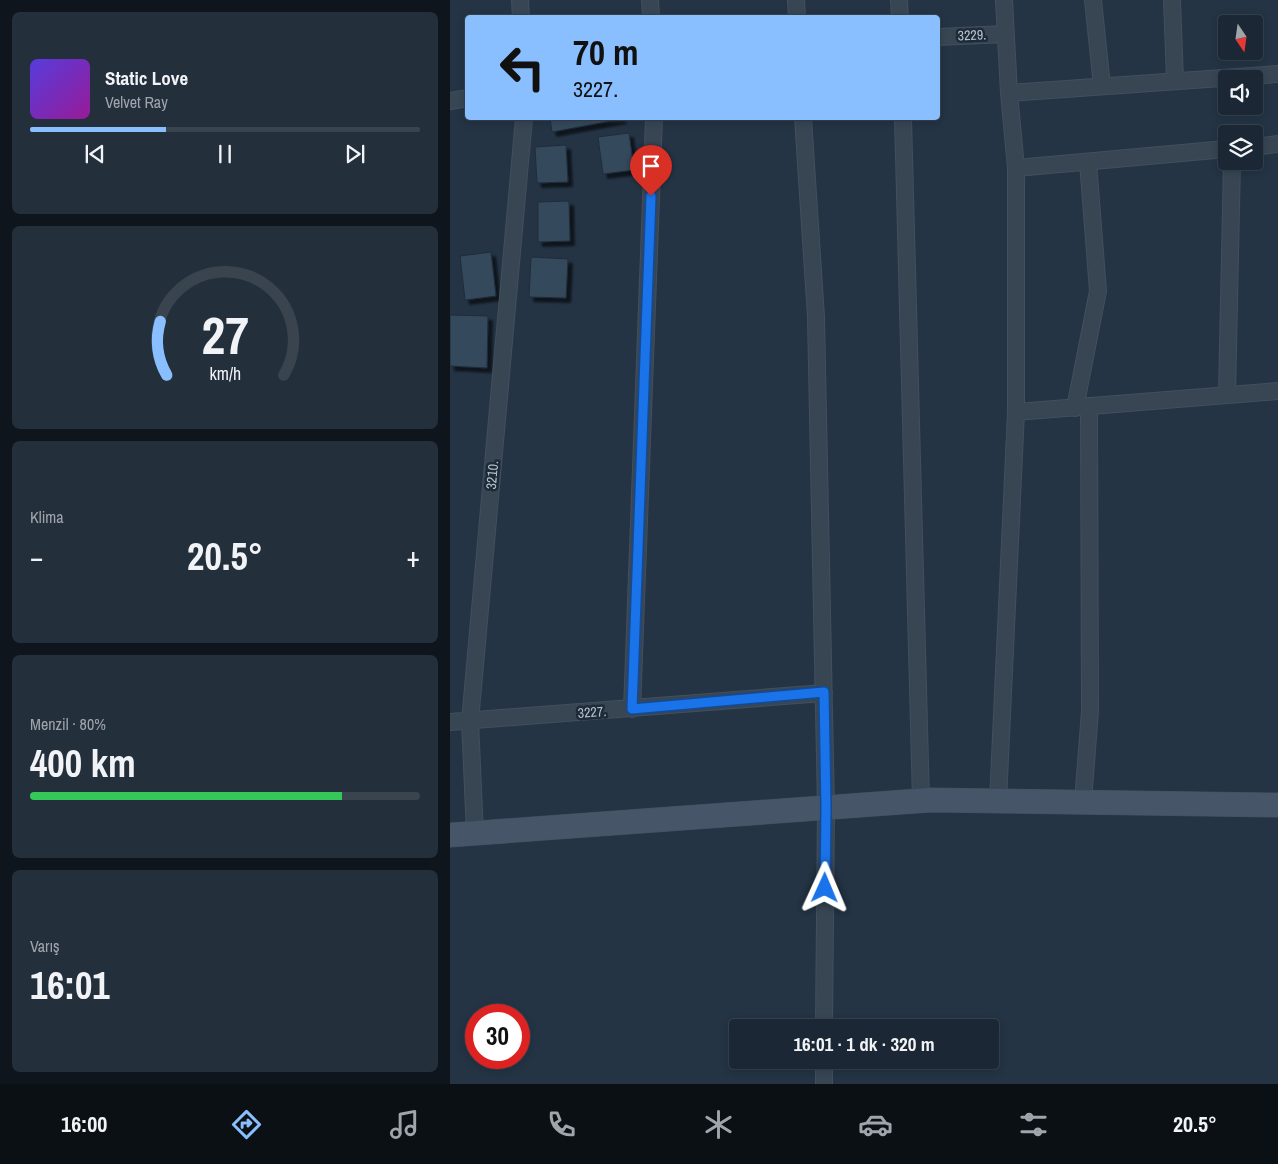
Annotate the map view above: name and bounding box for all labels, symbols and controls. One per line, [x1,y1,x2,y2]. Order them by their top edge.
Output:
north arrow [1218,15,1262,60]
map controls [1218,15,1263,170]
street label: 3229. [957,26,987,44]
text: 70 m [573,29,638,76]
icon: left [490,35,555,100]
text: Static Love [105,65,188,91]
button: sound [1218,70,1263,115]
text: 3227. [573,74,618,104]
text: Velvet Ray [105,91,168,113]
button: layers [1218,125,1263,170]
icon: previous [81,140,109,168]
icon: pause [211,140,239,168]
icon: next [341,140,369,168]
pin [630,145,672,196]
icon: arrive [637,152,665,180]
text: 27 [201,300,249,370]
text: km/h [209,362,241,386]
street label: 3210. [482,460,502,490]
text: Klima [30,506,64,528]
text: 20.5° [187,531,263,582]
text: − [30,538,43,576]
text: + [407,538,420,576]
street label: 3227. [577,702,607,722]
text: Menzil · 80% [30,713,106,735]
text: 400 km [30,738,136,789]
position arrow [798,861,850,913]
text: Varış [30,935,60,957]
text: 16:01 [30,960,110,1011]
speed limit sign: 30 [465,1004,530,1069]
text: 16:01 · 1 dk · 320 m [793,1031,935,1057]
icon: directions [229,1107,264,1142]
icon: music [387,1107,422,1142]
icon: phone [544,1107,579,1142]
icon: climate [701,1107,736,1142]
icon: car [858,1107,893,1142]
icon: filters [1016,1107,1051,1142]
text: 16:00 [61,1109,107,1139]
text: 20.5° [1173,1109,1217,1139]

